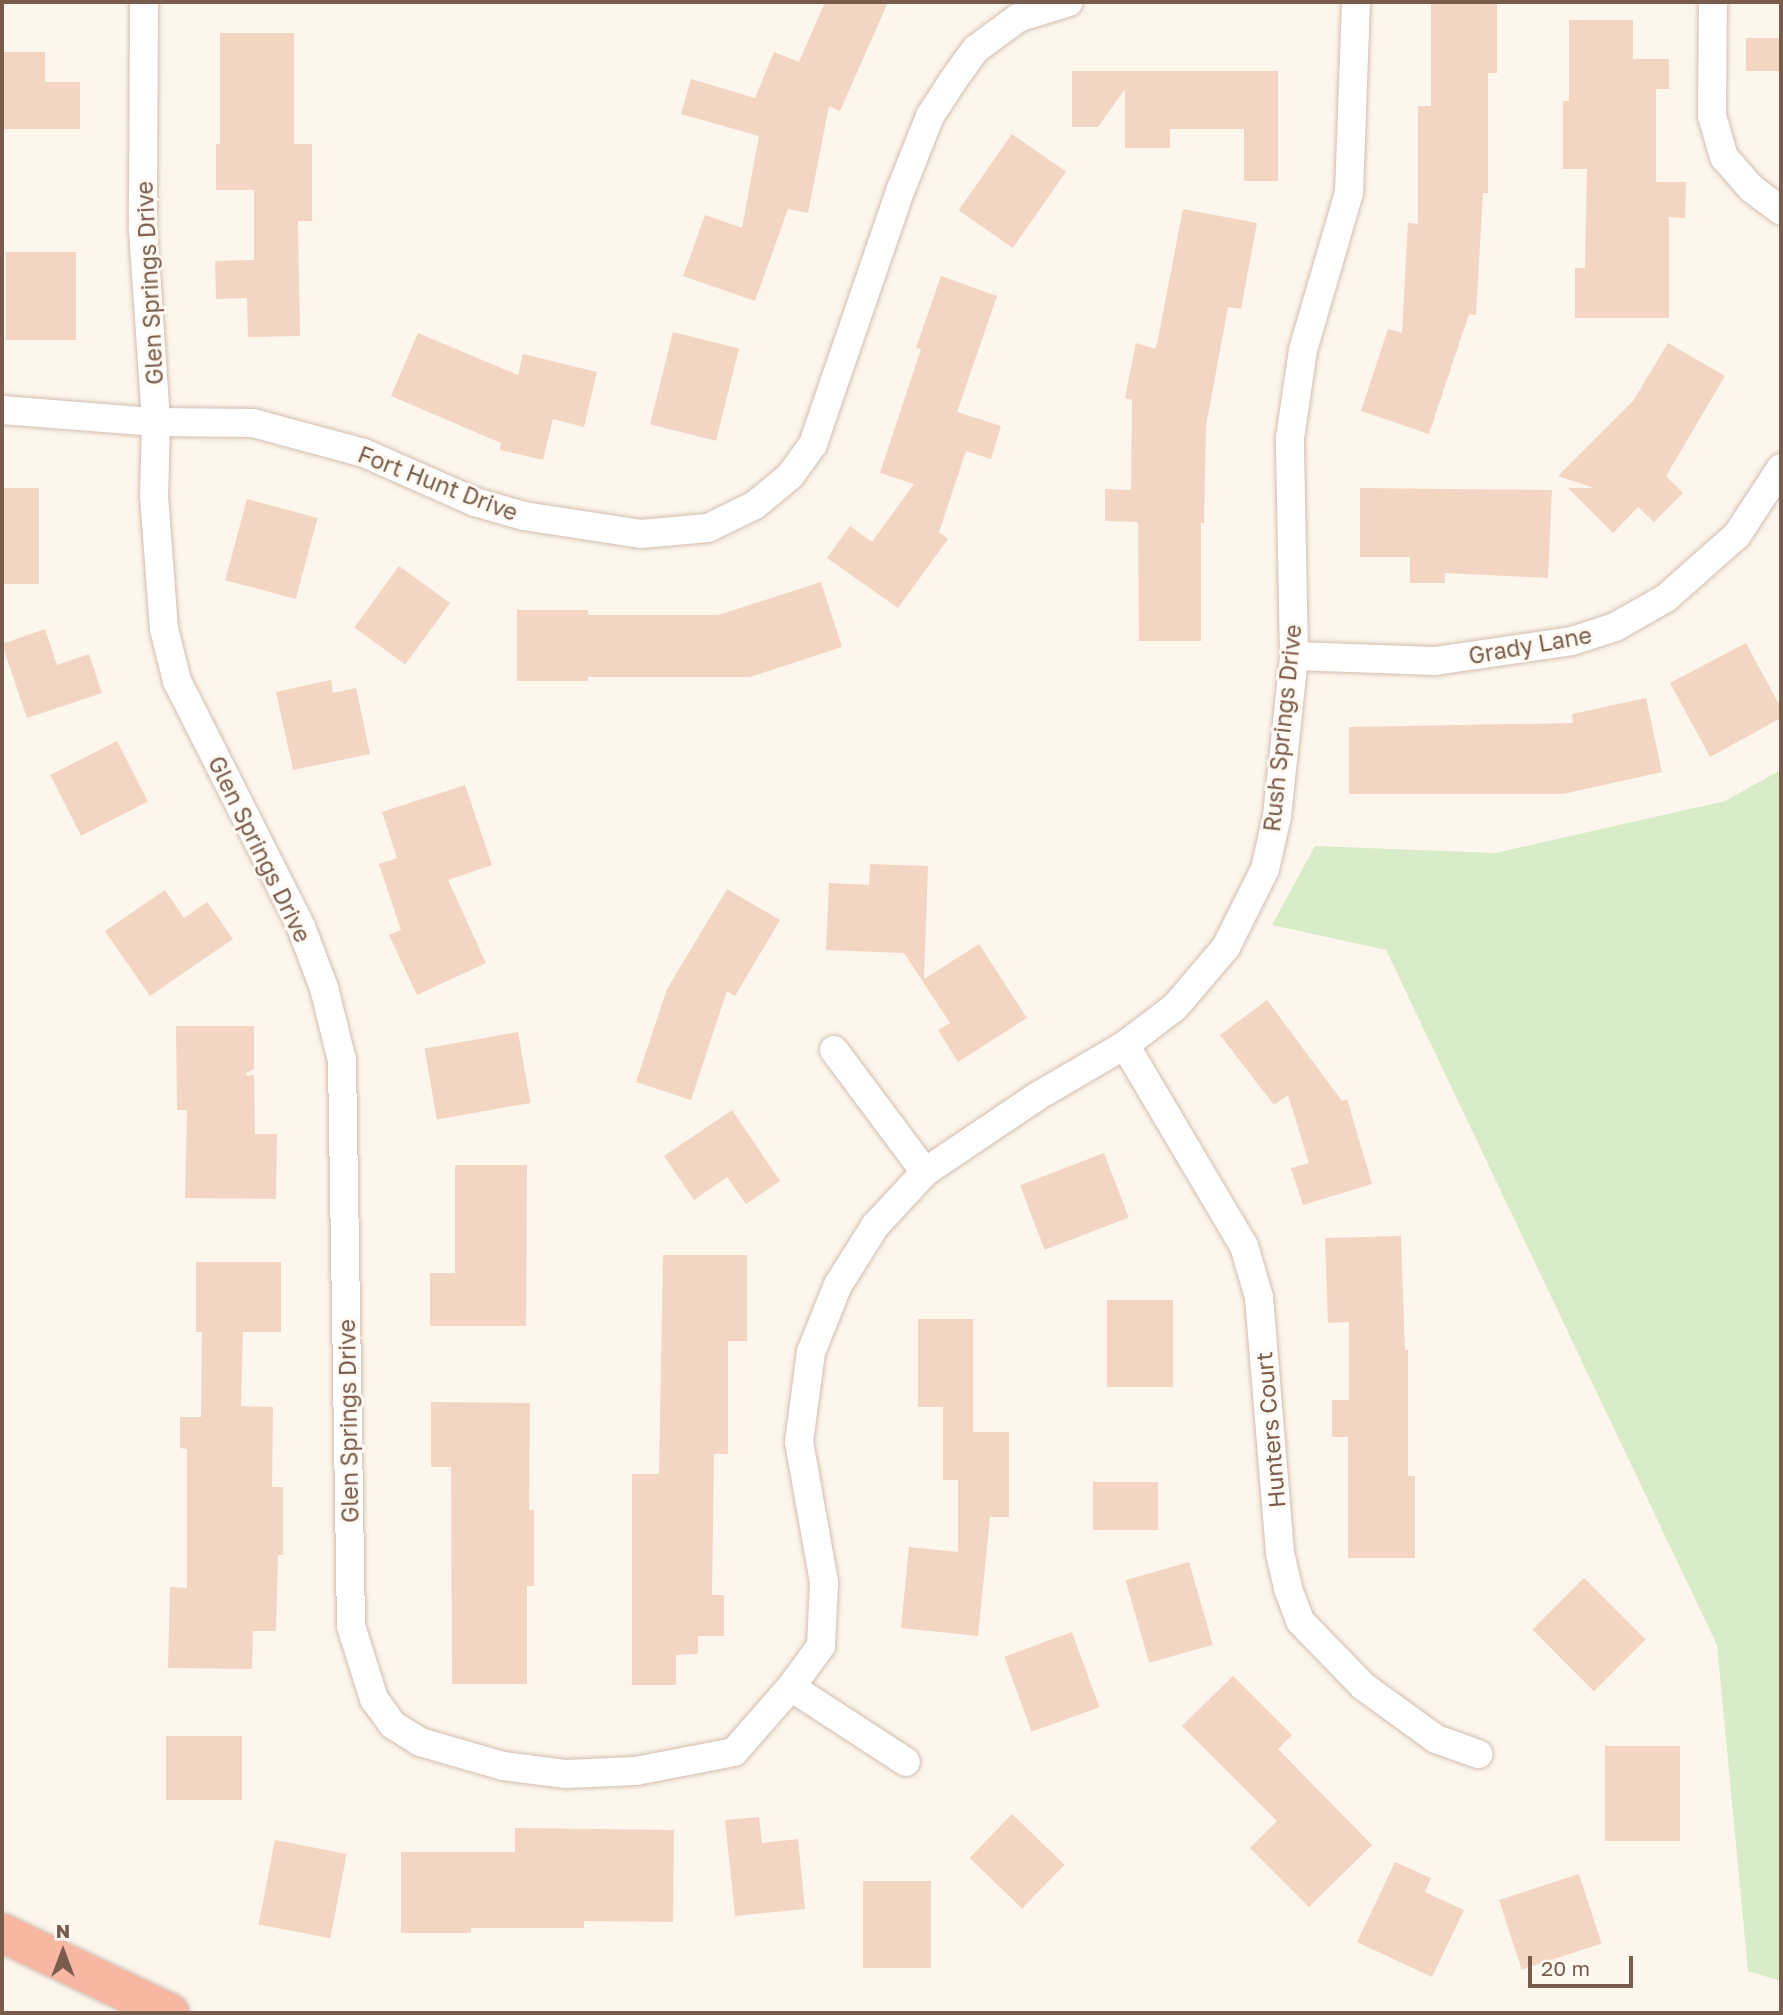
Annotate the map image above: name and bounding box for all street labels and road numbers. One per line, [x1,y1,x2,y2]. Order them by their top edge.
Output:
street label: Glen Springs Drive [130,181,168,385]
street label: Fort Hunt Drive [354,440,522,526]
street label: Grady Lane [1466,621,1594,669]
street label: Rush Springs Drive [1257,623,1307,833]
street label: Glen Springs Drive [203,751,317,947]
street label: Glen Springs Drive [332,1319,364,1523]
street label: Hunters Court [1249,1351,1291,1509]

